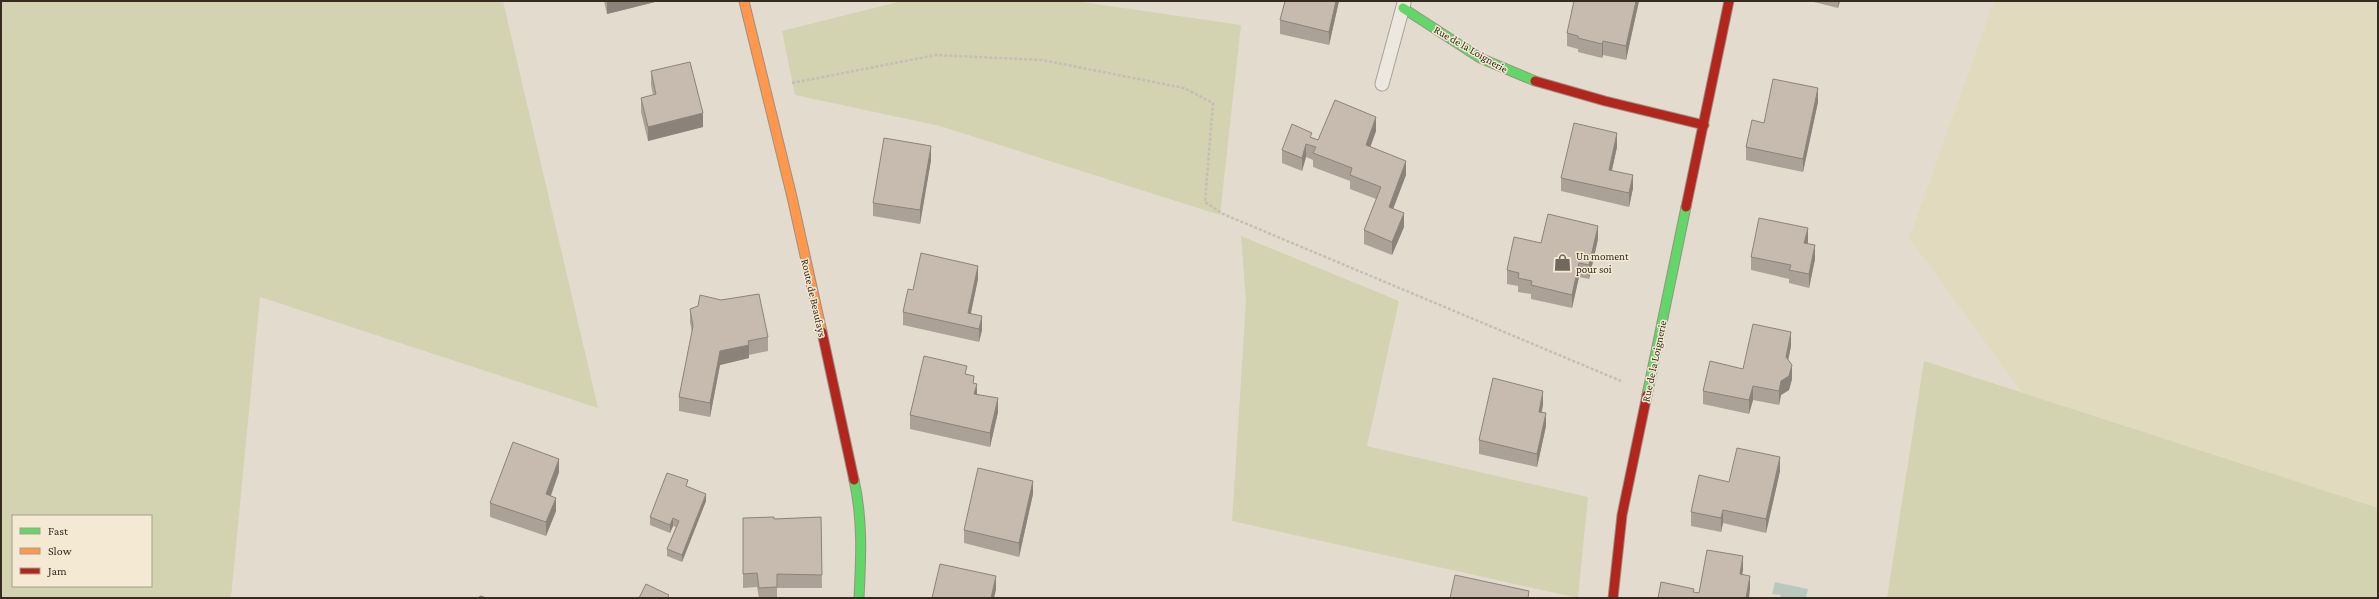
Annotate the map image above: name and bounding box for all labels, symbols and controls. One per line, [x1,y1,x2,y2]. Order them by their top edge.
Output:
street label: Rue de la Loignerie [1432,23,1510,76]
place label: Un moment pour soi [1576,250,1629,276]
shop icon: Un moment pour soi [1553,252,1573,272]
street label: Route de Beaufays [798,258,829,338]
street label: Rue de la Loignerie [1640,319,1670,403]
legend [12,515,152,587]
text: Fast [48,524,69,538]
text: Slow [48,544,72,558]
text: Jam [47,564,67,578]

